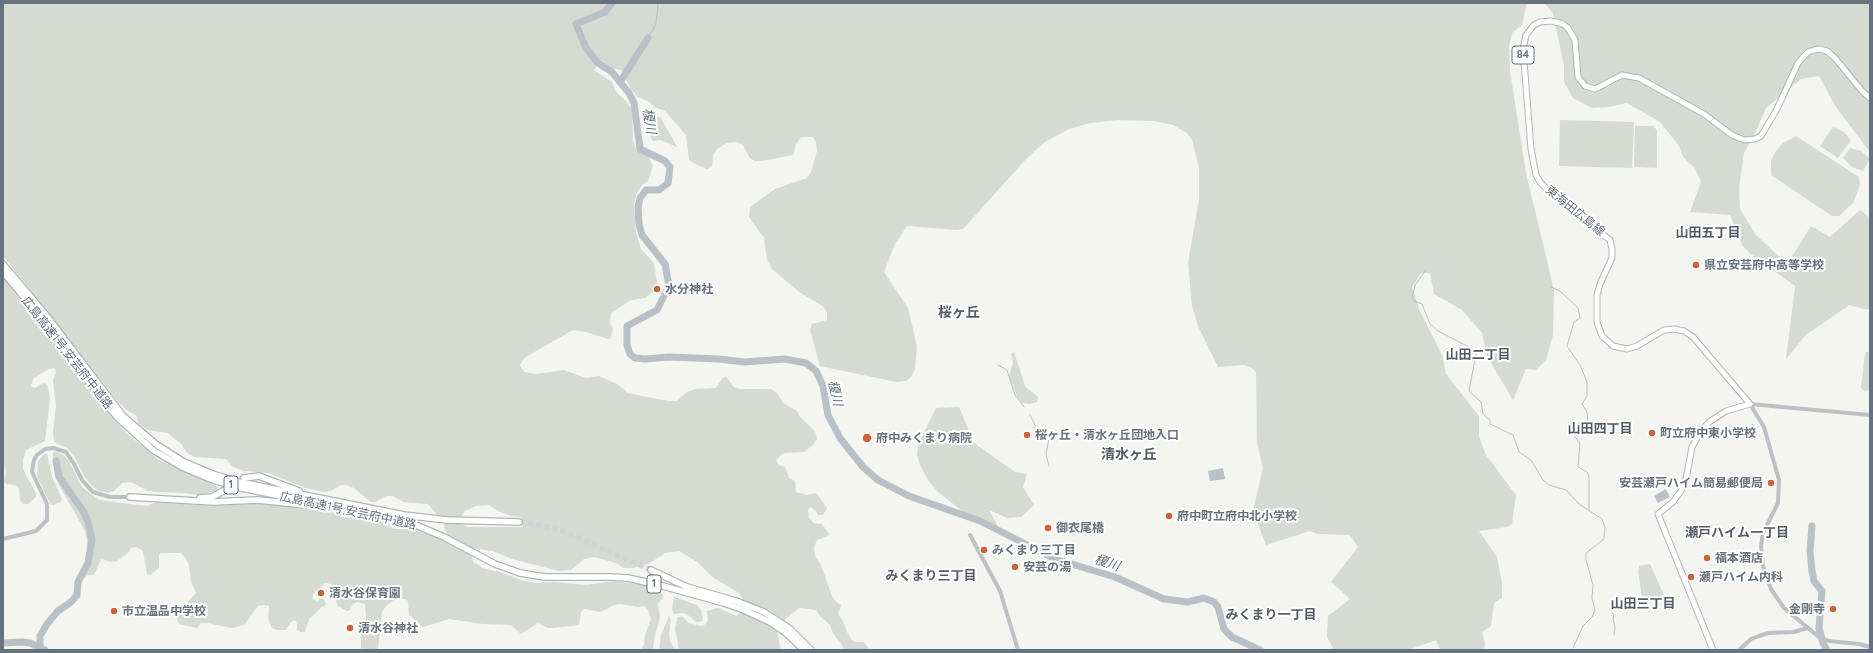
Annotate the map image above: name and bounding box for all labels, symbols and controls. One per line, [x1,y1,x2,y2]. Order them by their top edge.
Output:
road number: 84 [1512,46,1534,64]
water label: 榎川 [639,107,659,135]
street label: 東海田広島線 [1542,183,1608,239]
district label: 山田五丁目 [1676,225,1740,241]
place label: 県立安芸府中高等学校 [1704,258,1824,272]
marker: 県立安芸府中高等学校 [1691,260,1701,270]
place label: 水分神社 [665,282,713,296]
marker: 水分神社 [652,284,662,294]
street label: 広島高速1号;安芸府中道路 [19,294,115,412]
district label: 桜ヶ丘 [938,305,980,321]
district label: 山田二丁目 [1446,347,1510,363]
water label: 榎川 [824,379,846,407]
district label: 山田四丁目 [1568,421,1632,437]
place label: 町立府中東小学校 [1660,426,1756,440]
place label: 桜ヶ丘・清水ヶ丘団地入口 [1035,428,1179,442]
marker: 町立府中東小学校 [1647,428,1657,438]
marker: 桜ヶ丘・清水ヶ丘団地入口 [1022,430,1032,440]
place label: 府中みくまり病院 [876,431,972,445]
marker: 府中みくまり病院 [861,432,873,444]
district label: 清水ヶ丘 [1101,447,1157,463]
road number: 1 [224,476,238,494]
place label: 安芸瀬戸ハイム簡易郵便局 [1619,476,1763,490]
marker: 安芸瀬戸ハイム簡易郵便局 [1766,478,1776,488]
street label: 広島高速1号;安芸府中道路 [279,490,417,532]
place label: 府中町立府中北小学校 [1177,509,1297,523]
marker: 府中町立府中北小学校 [1164,511,1174,521]
place label: 御衣尾橋 [1056,521,1104,535]
marker: 御衣尾橋 [1043,523,1053,533]
district label: 瀬戸ハイム一丁目 [1685,525,1789,541]
place label: みくまり三丁目 [992,543,1076,557]
marker: みくまり三丁目 [979,545,989,555]
place label: 福本酒店 [1715,551,1763,565]
water label: 榎川 [1092,552,1122,574]
marker: 福本酒店 [1702,553,1712,563]
place label: 安芸の湯 [1023,560,1071,574]
marker: 安芸の湯 [1010,562,1020,572]
district label: みくまり三丁目 [886,568,976,584]
place label: 瀬戸ハイム内科 [1699,570,1783,584]
marker: 瀬戸ハイム内科 [1686,572,1696,582]
road number: 1 [647,575,661,593]
place label: 清水谷保育園 [329,586,401,600]
marker: 清水谷保育園 [316,588,326,598]
district label: 山田三丁目 [1611,596,1675,612]
place label: 金剛寺 [1789,602,1825,616]
place label: 市立温品中学校 [122,604,206,618]
marker: 金剛寺 [1828,604,1838,614]
marker: 市立温品中学校 [109,606,119,616]
district label: みくまり一丁目 [1226,607,1316,623]
place label: 清水谷神社 [358,621,418,635]
marker: 清水谷神社 [345,623,355,633]

